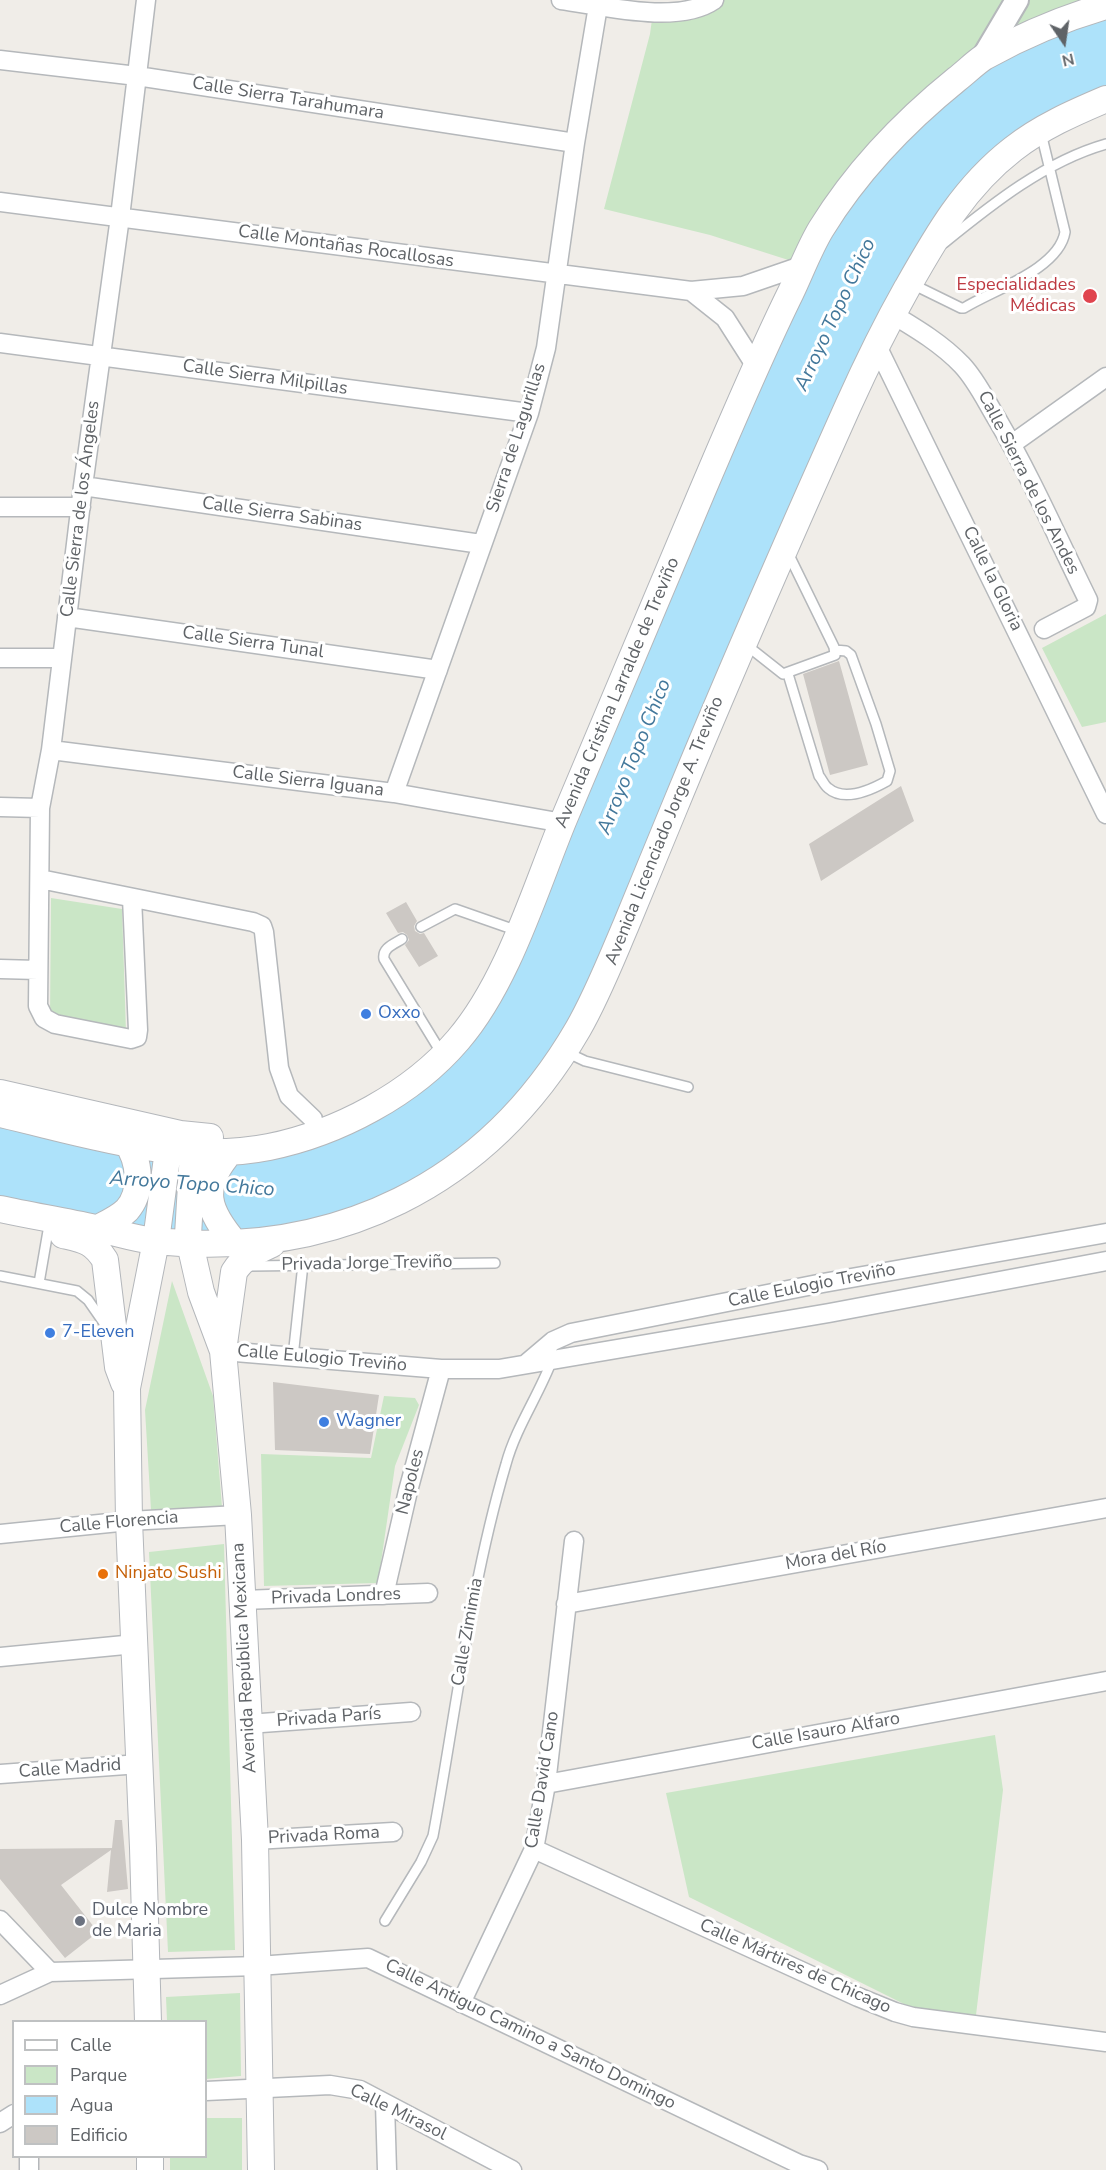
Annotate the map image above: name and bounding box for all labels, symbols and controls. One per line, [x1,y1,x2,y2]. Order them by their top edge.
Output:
north arrow [1034,12,1094,72]
text: N [1060,47,1076,72]
street label: Calle Sierra Tarahumara [191,73,385,125]
street label: Calle Montañas Rocallosas [237,221,455,273]
water label: Arroyo Topo Chico [790,235,882,395]
place label: Especialidades Médicas [957,275,1076,318]
marker: Especialidades Médicas [1081,287,1099,305]
street label: Calle Sierra Milpillas [181,356,349,400]
street label: Sierra de Lagurillas [483,361,551,515]
street label: Calle Sierra de los Andes [972,388,1084,578]
street label: Calle Sierra de los Ángeles [57,399,105,619]
street label: Calle Sierra Sabinas [200,493,364,537]
street label: Calle la Gloria [957,523,1027,635]
street label: Avenida Cristina Larralde de Treviño [551,554,685,832]
street label: Calle Sierra Tunal [181,622,325,664]
water label: Arroyo Topo Chico [593,676,677,838]
street label: Avenida Licenciado Jorge A. Treviño [601,694,729,968]
street label: Calle Sierra Iguana [231,762,385,802]
place label: Oxxo [378,1003,421,1025]
marker: Oxxo [359,1007,373,1021]
water label: Arroyo Topo Chico [109,1167,275,1203]
street label: Privada Jorge Treviño [281,1252,453,1276]
street label: Calle Eulogio Treviño [726,1259,898,1313]
place label: 7-Eleven [62,1322,135,1344]
marker: 7-Eleven [43,1326,57,1340]
street label: Calle Eulogio Treviño [236,1341,408,1377]
place label: Wagner [336,1411,401,1433]
marker: Wagner [317,1415,331,1429]
street label: Napoles [392,1447,430,1517]
street label: Calle Florencia [59,1507,179,1539]
street label: Mora del Río [784,1536,888,1576]
street label: Avenida República Mexicana [228,1542,262,1774]
place label: Ninjato Sushi [115,1563,222,1585]
marker: Ninjato Sushi [96,1567,110,1581]
street label: Calle Zimimia [448,1576,488,1688]
street label: Privada Londres [271,1584,401,1610]
street label: Privada París [276,1704,382,1732]
street label: Calle Isauro Alfaro [750,1708,902,1756]
street label: Calle David Cano [521,1710,565,1850]
street label: Calle Madrid [18,1755,122,1783]
street label: Privada Roma [268,1822,380,1850]
place label: Dulce Nombre de Maria [92,1900,208,1942]
marker: Dulce Nombre de Maria [73,1914,87,1928]
street label: Calle Mártires de Chicago [696,1915,894,2019]
street label: Calle Antiguo Camino a Santo Domingo [381,1955,679,2115]
legend [12,2020,207,2158]
text: Calle [70,2033,112,2057]
text: Parque [70,2063,127,2087]
street label: Calle Mirasol [346,2080,450,2146]
text: Agua [70,2093,113,2117]
text: Edificio [70,2123,128,2147]

